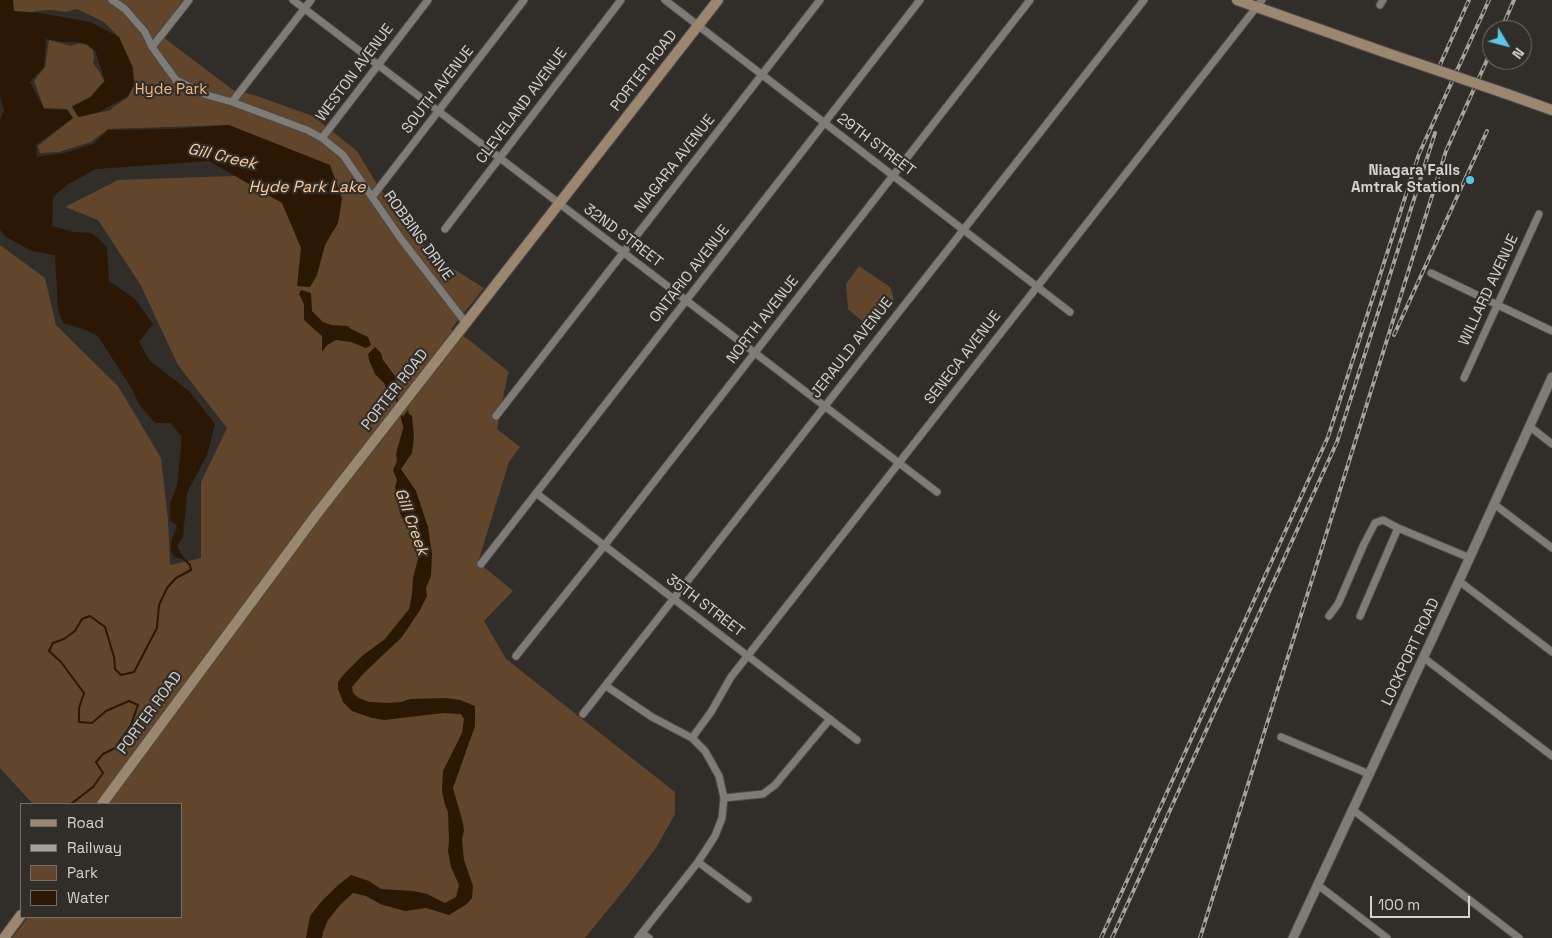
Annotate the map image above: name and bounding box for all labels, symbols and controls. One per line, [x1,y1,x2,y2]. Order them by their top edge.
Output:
north arrow [1482,20,1532,70]
street label: WESTON AVENUE [313,21,397,125]
street label: PORTER ROAD [607,27,681,115]
street label: SOUTH AVENUE [398,42,478,138]
text: N [1508,44,1528,63]
street label: CLEVELAND AVENUE [473,45,571,167]
park label: Hyde Park [135,81,207,99]
street label: 29TH STREET [833,110,919,180]
street label: NIAGARA AVENUE [631,111,719,217]
water label: Gill Creek [186,140,258,174]
place label: Niagara Falls Amtrak Station [1351,162,1460,197]
marker: Niagara Falls Amtrak Station [1464,174,1476,186]
water label: Hyde Park Lake [248,178,366,198]
street label: ROBBINS DRIVE [379,188,457,284]
street label: 32ND STREET [580,200,666,272]
street label: ONTARIO AVENUE [646,222,734,326]
street label: WILLARD AVENUE [1455,232,1523,348]
street label: NORTH AVENUE [723,272,803,368]
street label: JERAULD AVENUE [807,294,897,402]
street label: SENECA AVENUE [921,308,1005,408]
street label: PORTER ROAD [358,346,432,434]
water label: Gill Creek [390,486,432,558]
street label: 35TH STREET [662,571,748,641]
street label: LOCKPORT ROAD [1378,595,1444,709]
street label: PORTER ROAD [114,668,186,758]
legend [20,803,182,918]
text: Road [67,813,104,832]
text: Railway [67,838,122,857]
text: Park [67,863,98,882]
scale bar [1372,886,1472,918]
text: Water [67,888,109,907]
text: 100 m [1378,895,1420,914]

